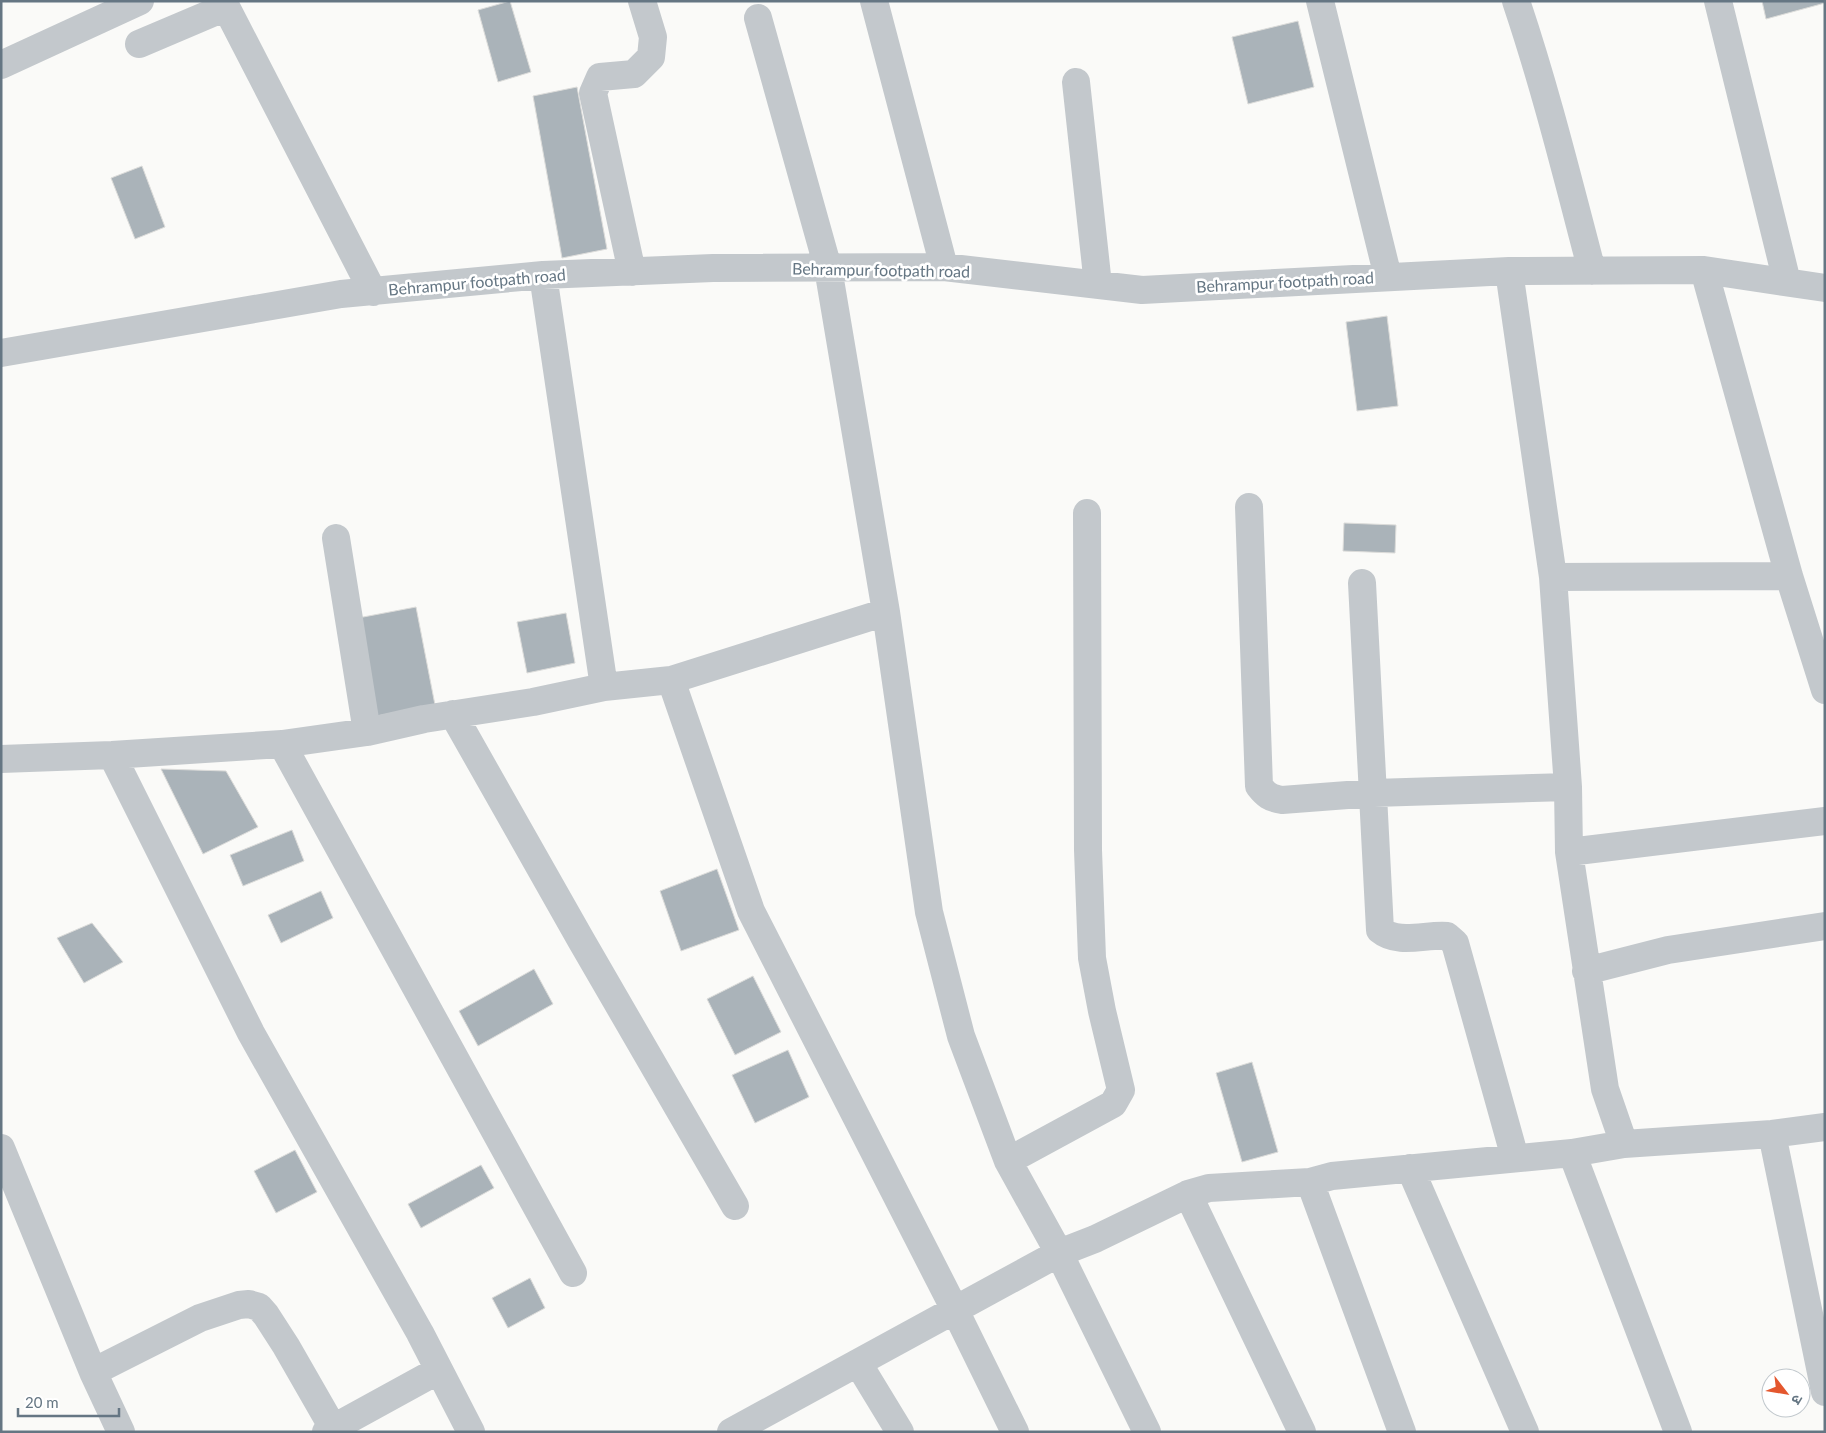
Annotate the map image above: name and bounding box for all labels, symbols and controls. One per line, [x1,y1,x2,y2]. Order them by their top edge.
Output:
street label: Behrampur footpath road [792,258,970,281]
street label: Behrampur footpath road [387,264,566,299]
street label: Behrampur footpath road [1196,267,1374,296]
north arrow [1761,1368,1811,1418]
scale bar [18,1386,119,1418]
text: उ [1788,1392,1807,1409]
text: 20 m [25,1393,59,1411]

